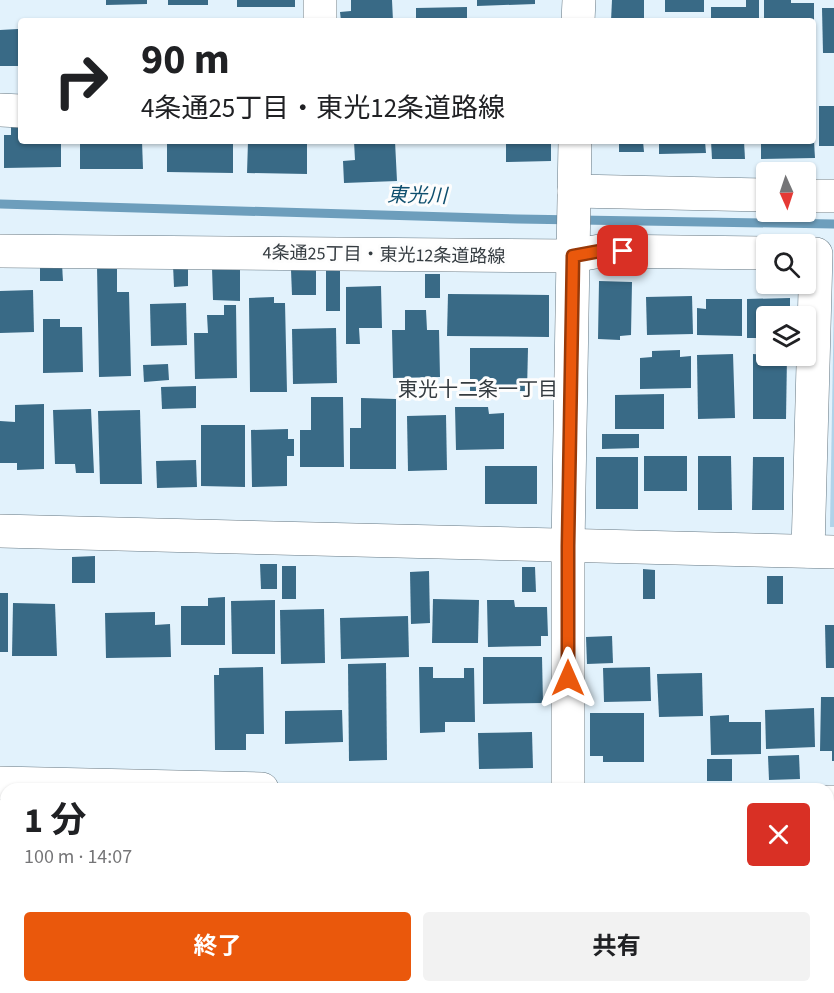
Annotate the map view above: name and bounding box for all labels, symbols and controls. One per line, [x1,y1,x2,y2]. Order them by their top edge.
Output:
text: 90 m [141,30,230,90]
icon: right [42,42,120,120]
text: 4条通25丁目・東光12条道路線 [141,89,505,128]
north arrow [756,162,816,222]
map controls [756,162,816,366]
water label: 東光川 [387,181,449,211]
pin [597,225,648,276]
icon: arrive [606,234,639,267]
button: search [756,234,816,294]
street label: 4条通25丁目・東光12条道路線 [262,240,506,270]
button: layers [756,306,816,366]
district label: 東光十二条一丁目 [398,376,558,404]
position arrow [536,646,600,710]
text: 1 分 [24,795,86,846]
button: close [747,803,810,866]
text: 100 m · 14:07 [24,843,132,871]
button: 終了 [24,912,411,981]
button: 共有 [423,912,810,981]

